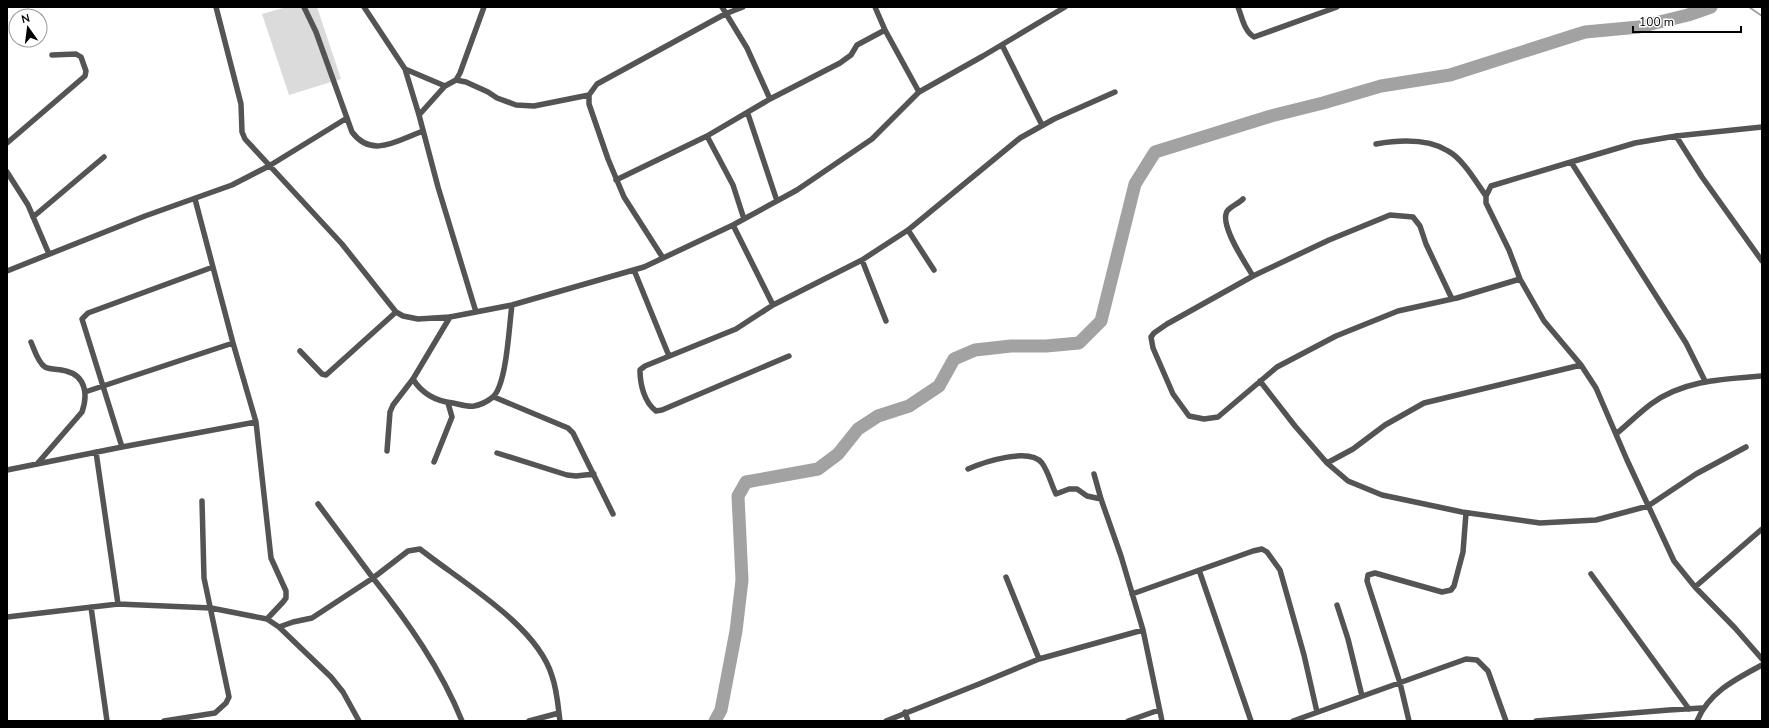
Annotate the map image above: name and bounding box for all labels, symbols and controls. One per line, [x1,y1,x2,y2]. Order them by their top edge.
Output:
north arrow [8,8,48,48]
scale bar [1633,8,1741,34]
text: N [20,11,32,27]
text: 100 m [1639,14,1674,30]

